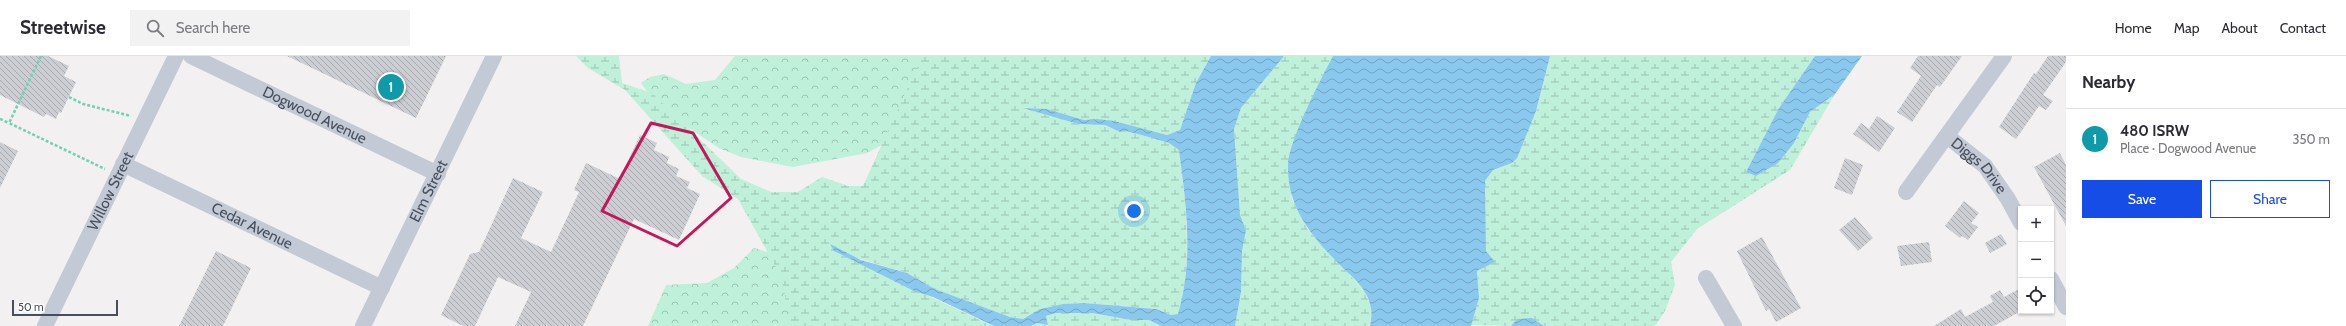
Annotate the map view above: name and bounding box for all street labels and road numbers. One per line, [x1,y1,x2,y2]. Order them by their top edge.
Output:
street label: Dogwood Avenue [260,83,370,148]
street label: Diggs Drive [1948,134,2011,197]
street label: Willow Street [84,149,137,233]
street label: Elm Street [406,157,451,225]
street label: Cedar Avenue [208,199,296,253]

